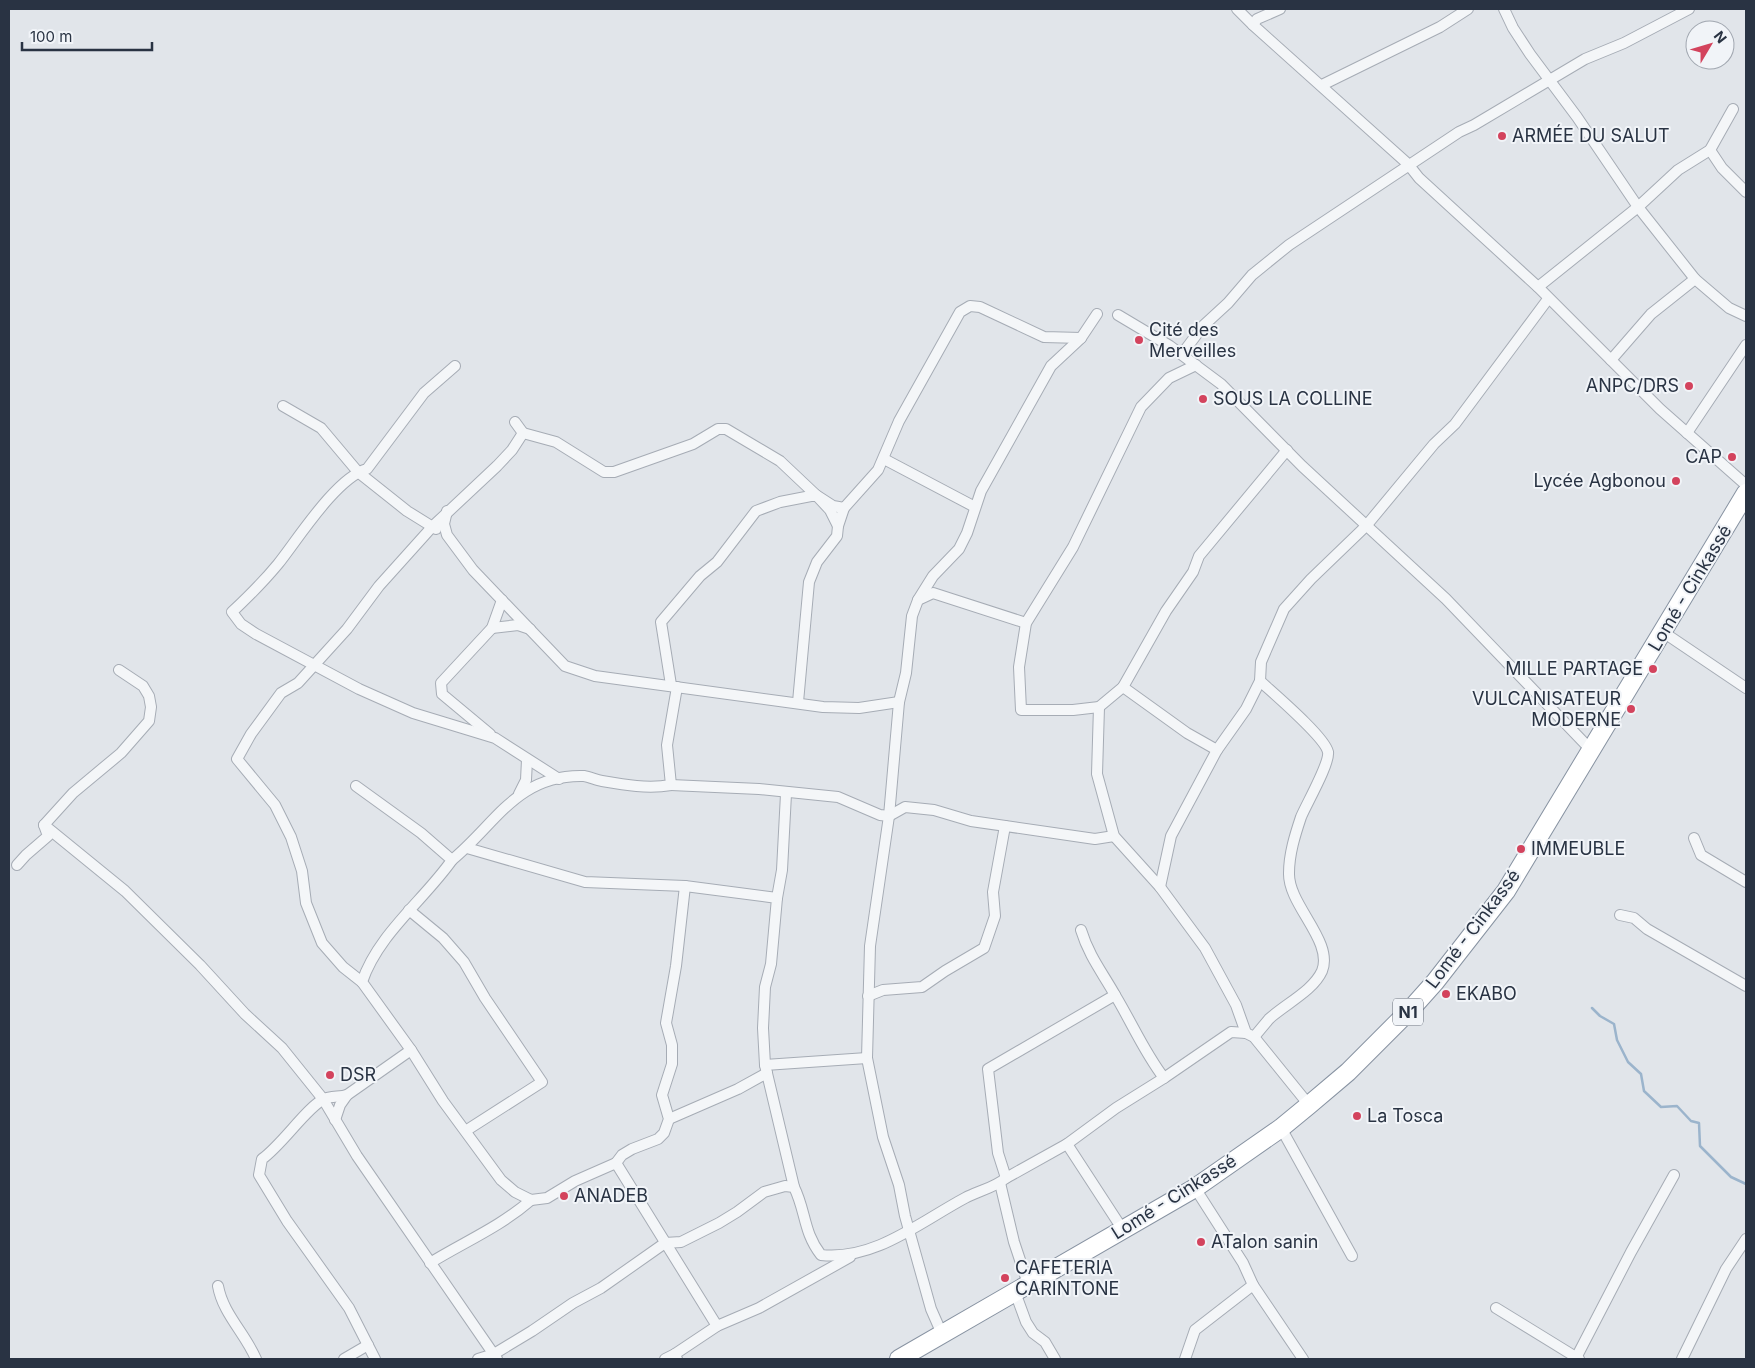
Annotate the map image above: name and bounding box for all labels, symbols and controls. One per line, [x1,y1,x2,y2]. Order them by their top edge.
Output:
scale bar [22,20,152,52]
north arrow [1685,20,1735,70]
text: 100 m [30,27,72,46]
text: N [1711,27,1731,46]
place label: ARMÉE DU SALUT [1512,124,1670,146]
marker: ARMÉE DU SALUT [1496,130,1508,142]
place label: Cité des Merveilles [1149,319,1236,361]
marker: Cité des Merveilles [1133,334,1145,346]
place label: ANPC/DRS [1586,375,1679,396]
marker: ANPC/DRS [1683,380,1695,392]
place label: SOUS LA COLLINE [1213,388,1372,409]
marker: SOUS LA COLLINE [1197,393,1209,405]
place label: CAP [1685,446,1722,467]
marker: CAP [1726,451,1738,463]
place label: Lycée Agbonou [1534,470,1666,491]
marker: Lycée Agbonou [1670,475,1682,487]
street label: Lomé - Cinkassé [1644,521,1735,655]
place label: MILLE PARTAGE [1505,658,1643,679]
marker: MILLE PARTAGE [1647,663,1659,675]
place label: VULCANISATEUR MODERNE [1472,688,1621,730]
marker: VULCANISATEUR MODERNE [1625,703,1637,715]
place label: IMMEUBLE [1531,838,1625,859]
marker: IMMEUBLE [1515,843,1527,855]
street label: Lomé - Cinkassé [1421,865,1524,992]
place label: EKABO [1456,983,1517,1004]
marker: EKABO [1440,988,1452,1000]
road number: N1 [1393,999,1423,1026]
place label: DSR [340,1064,377,1085]
marker: DSR [324,1069,336,1081]
place label: La Tosca [1367,1105,1443,1126]
marker: La Tosca [1351,1110,1363,1122]
street label: Lomé - Cinkassé [1107,1150,1240,1243]
place label: ANADEB [574,1185,648,1206]
marker: ANADEB [558,1190,570,1202]
place label: ATalon sanin [1211,1231,1318,1252]
marker: ATalon sanin [1195,1236,1207,1248]
place label: CAFETERIA CARINTONE [1015,1257,1119,1299]
marker: CAFETERIA CARINTONE [999,1272,1011,1284]

